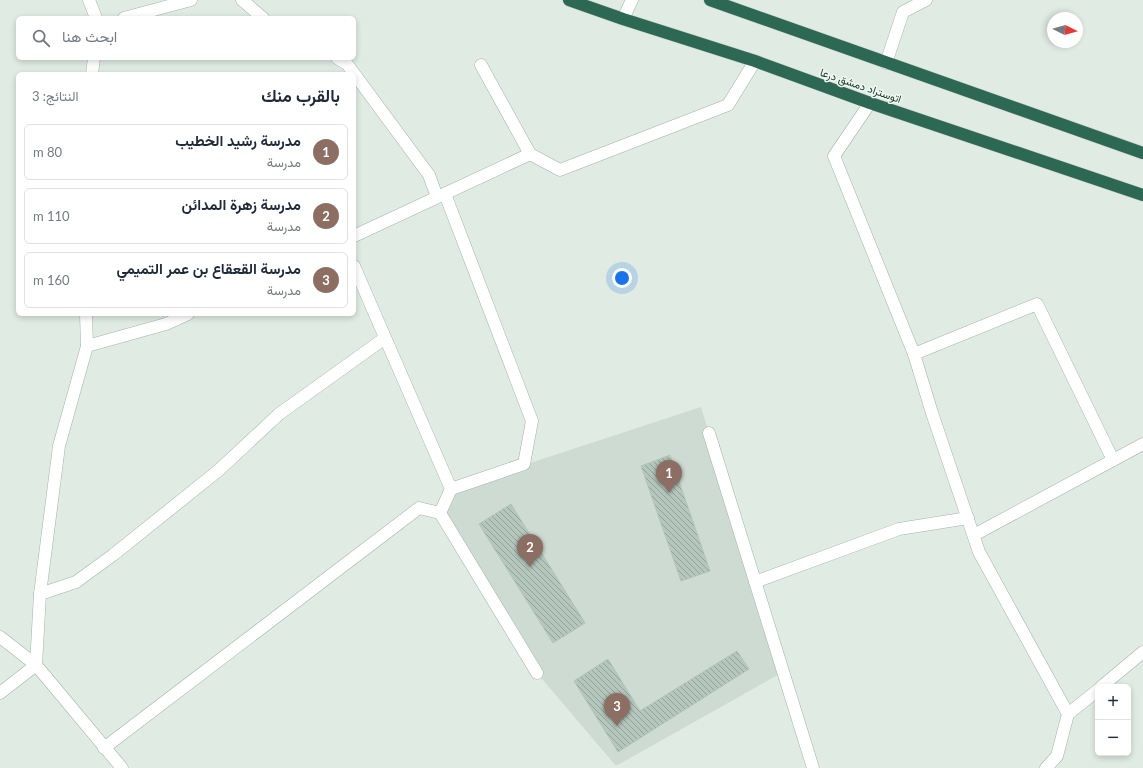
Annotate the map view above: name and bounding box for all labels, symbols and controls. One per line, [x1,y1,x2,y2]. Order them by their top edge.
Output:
north arrow [1047,12,1083,48]
search box [16,16,356,60]
icon: search [30,27,52,49]
text: ابحث هنا [62,27,117,45]
street label: اتوستراد دمشق درعا [818,65,903,106]
text: بالقرب منك [261,85,340,106]
text: النتائج: 3 [32,88,79,104]
text: مدرسة رشيد الخطيب [175,131,301,149]
text: 80 m [33,144,62,160]
text: 1 [322,144,330,160]
text: مدرسة [267,154,301,170]
text: مدرسة زهرة المدائن [182,195,301,213]
text: 110 m [33,208,70,224]
text: 2 [322,208,330,224]
text: مدرسة [267,218,301,234]
text: مدرسة القعقاع بن عمر التميمي [116,259,301,277]
your location [612,268,632,288]
text: 160 m [33,272,70,288]
text: 3 [322,272,330,288]
text: مدرسة [267,282,301,298]
pin: 1 [656,460,682,493]
pin: 2 [517,534,543,567]
map controls [1095,684,1131,756]
button: + [1095,684,1131,720]
pin: 3 [604,693,630,726]
button: − [1095,720,1131,756]

